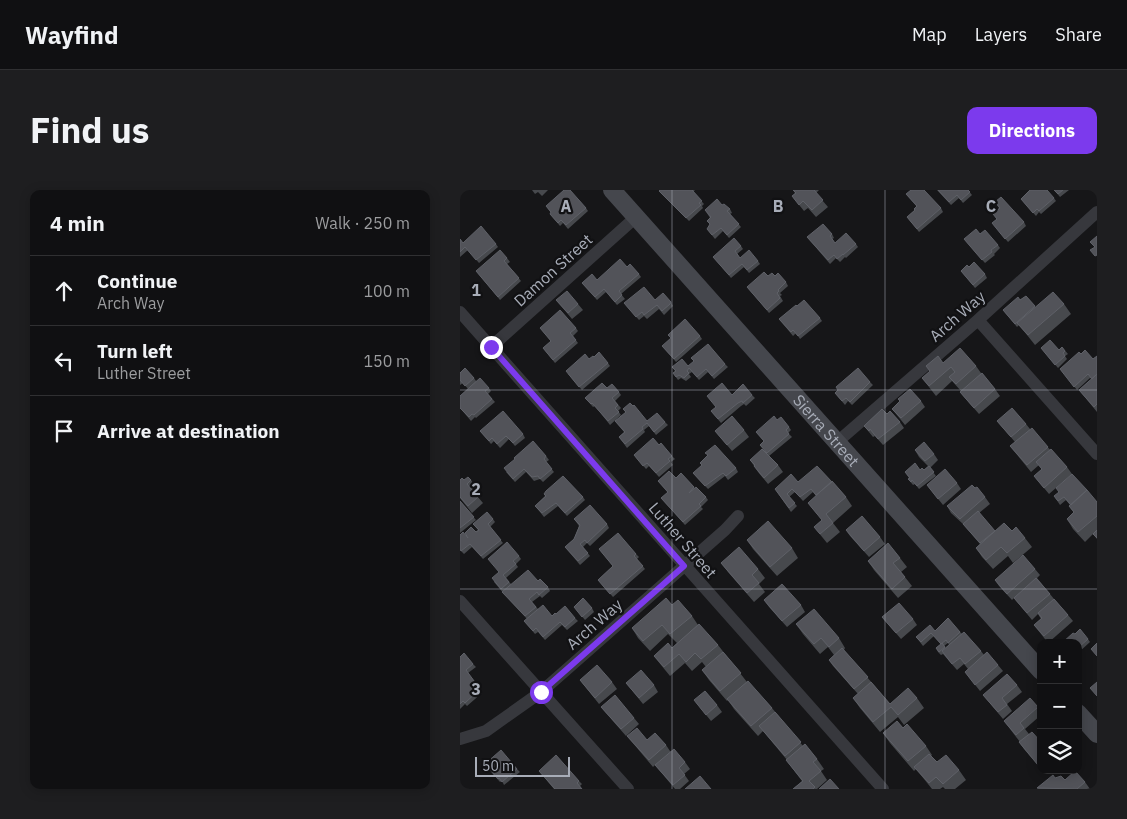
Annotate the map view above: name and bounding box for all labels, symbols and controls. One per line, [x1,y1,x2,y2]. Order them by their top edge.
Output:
text: Wayfind [25,19,118,51]
text: Map [912,23,947,46]
text: Layers [975,23,1027,46]
text: Share [1055,23,1102,46]
text: Find us [30,107,149,153]
button: Directions [967,107,1097,154]
text: A [561,196,572,216]
text: B [773,196,784,216]
text: C [986,196,996,216]
text: 4 min [50,209,105,237]
text: Walk · 250 m [315,213,410,233]
street label: Damon Street [510,229,596,311]
text: Continue [97,269,177,293]
icon: ahead [50,277,78,305]
text: 1 [471,280,481,300]
text: 100 m [363,281,410,301]
street label: Arch Way [925,286,989,346]
text: Arch Way [97,293,165,313]
route end [480,336,503,359]
text: Turn left [97,339,173,363]
icon: left [50,347,78,375]
text: 150 m [363,351,410,371]
text: Luther Street [97,363,191,383]
street label: Sierra Street [789,390,864,471]
icon: arrive [50,417,78,445]
text: Arrive at destination [97,419,280,443]
text: 2 [471,479,481,499]
street label: Luther Street [645,498,721,582]
street label: Arch Way [562,594,626,654]
map controls [1037,639,1082,774]
button: + [1037,639,1082,684]
text: 3 [471,679,481,699]
route start [530,681,553,704]
button: − [1037,684,1082,729]
button: layers [1037,729,1082,774]
scale bar [475,754,570,777]
text: 50 m [482,757,514,775]

